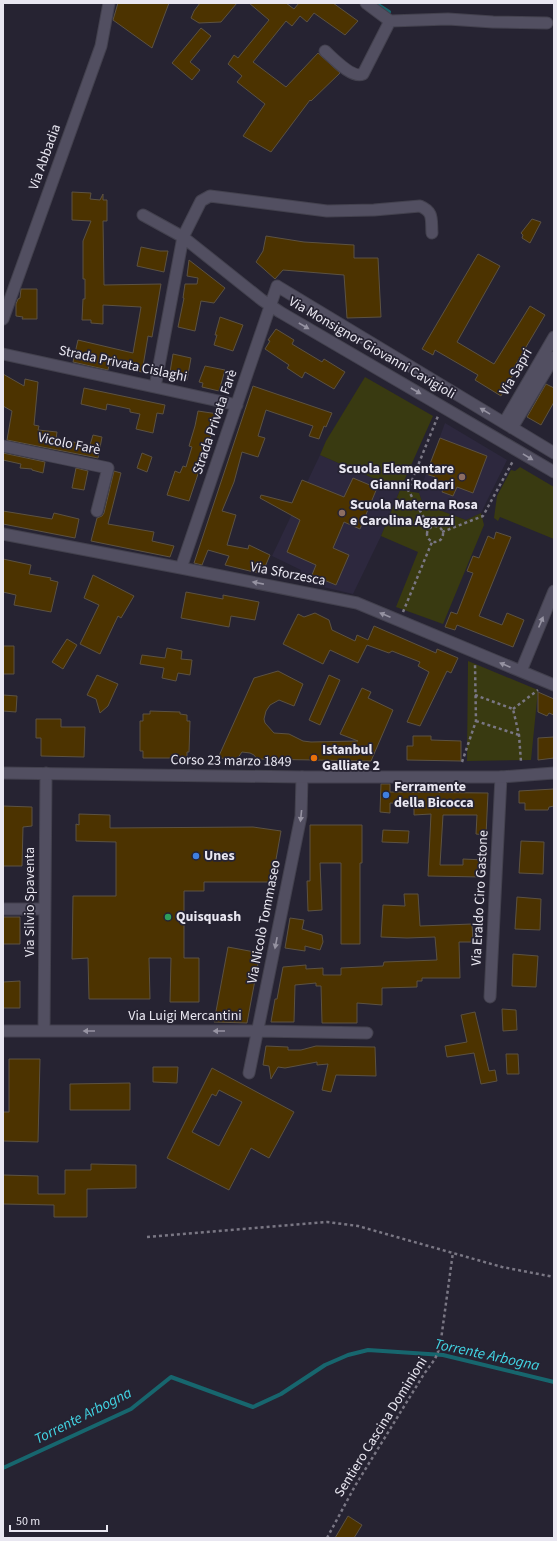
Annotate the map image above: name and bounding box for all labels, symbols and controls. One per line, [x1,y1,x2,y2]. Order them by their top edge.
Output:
street label: Via Abbadia [24,121,66,193]
street label: Via Monsignor Giovanni Cavigioli [285,292,459,404]
one-way arrow [298,322,310,329]
street label: Strada Privata Cislaghi [57,341,189,387]
street label: Via Sapri [495,345,537,399]
street label: Strada Privata Farè [188,367,242,477]
one-way arrow [410,387,422,394]
one-way arrow [480,407,490,415]
street label: Vicolo Farè [36,428,102,460]
one-way arrow [522,453,534,460]
place label: Scuola Elementare Gianni Rodari [338,459,454,495]
marker: Scuola Elementare Gianni Rodari [457,472,467,482]
place label: Scuola Materna Rosa e Carolina Agazzi [350,495,478,531]
marker: Scuola Materna Rosa e Carolina Agazzi [337,508,347,518]
street label: Via Sforzesca [249,557,327,591]
one-way arrow [252,580,264,586]
one-way arrow [379,612,391,618]
one-way arrow [538,617,544,628]
one-way arrow [499,662,511,668]
place label: Istanbul Galliate 2 [322,740,380,776]
street label: Corso 23 marzo 1849 [170,750,292,772]
marker: Istanbul Galliate 2 [309,753,319,763]
place label: Ferramente della Bicocca [394,777,474,813]
marker: Ferramente della Bicocca [381,790,391,800]
one-way arrow [297,810,304,822]
street label: Via Eraldo Ciro Gastone [466,830,494,966]
place label: Unes [204,846,235,866]
street label: Via Silvio Spaventa [20,847,40,957]
marker: Unes [191,851,201,861]
street label: Via Nicolò Tommaseo [242,859,286,985]
place label: Quisquash [176,907,241,927]
marker: Quisquash [163,912,173,922]
one-way arrow [272,937,278,949]
street label: Via Luigi Mercantini [128,1006,242,1026]
one-way arrow [82,1028,95,1034]
one-way arrow [212,1028,225,1034]
water label: Torrente Arbogna [433,1334,541,1376]
street label: Sentiero Cascina Dominioni [330,1353,432,1501]
water label: Torrente Arbogna [31,1382,135,1450]
scale bar [10,1507,107,1533]
text: 50 m [16,1513,40,1530]

